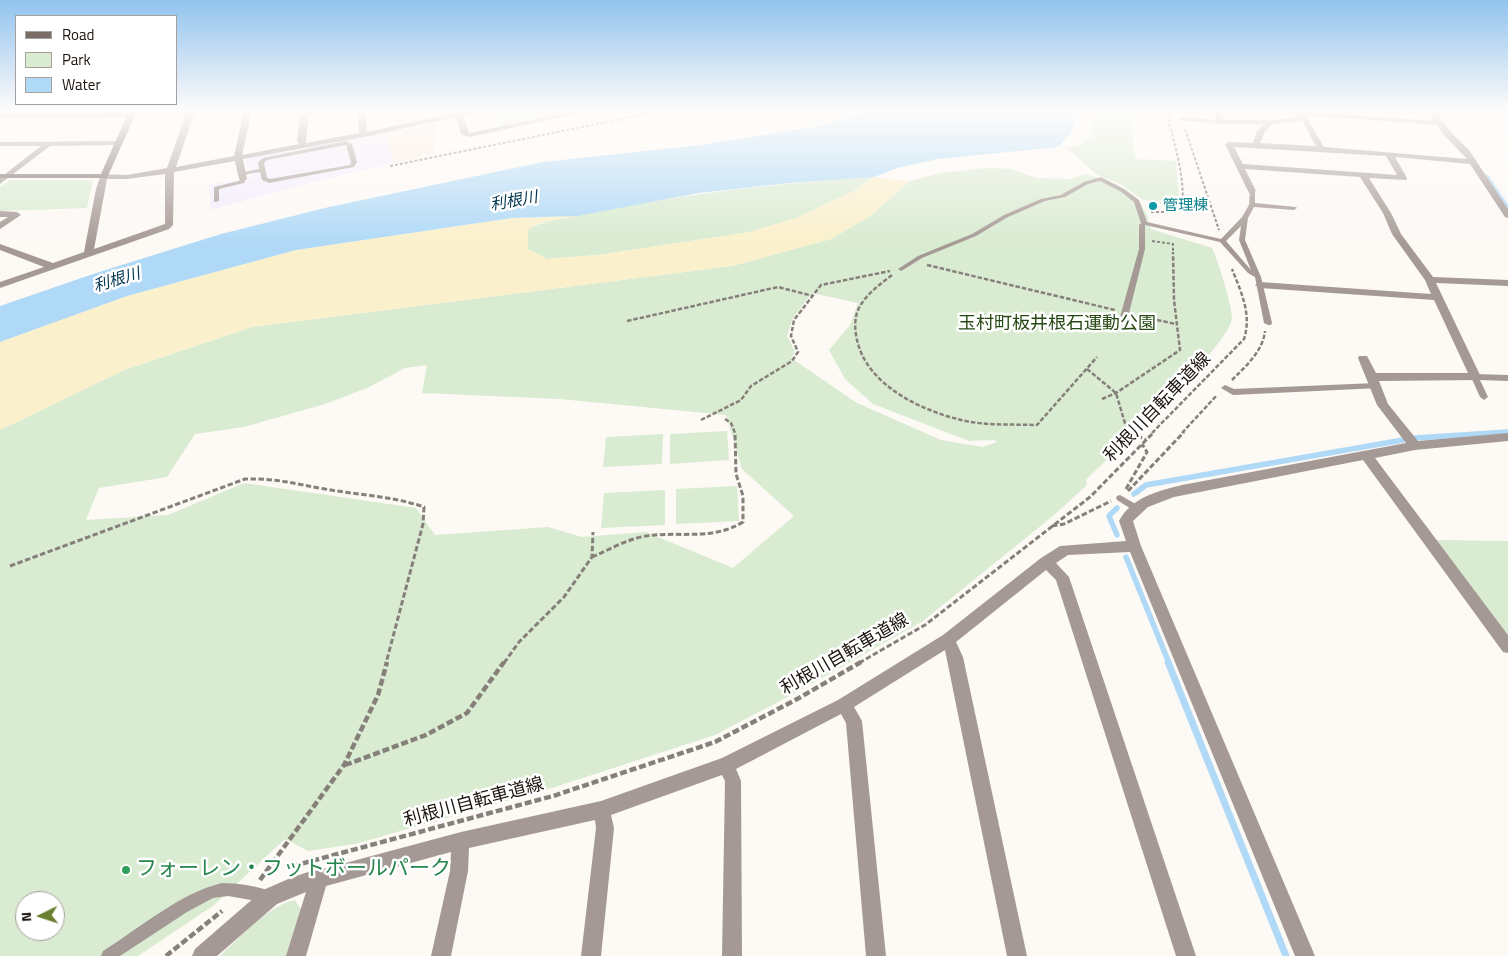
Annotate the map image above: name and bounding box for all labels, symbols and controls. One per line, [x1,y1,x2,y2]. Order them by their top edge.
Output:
legend [15,15,178,105]
text: Road [62,23,94,46]
text: Park [62,48,91,71]
text: Water [62,73,101,96]
water label: 利根川 [489,188,539,216]
place label: 管理棟 [1163,197,1208,215]
marker: 管理棟 [1147,200,1159,212]
water label: 利根川 [91,265,143,297]
park label: 玉村町板井根石運動公園 [958,314,1156,336]
street label: 利根川自転車道線 [1100,349,1216,467]
street label: 利根川自転車道線 [777,610,913,700]
street label: 利根川自転車道線 [402,774,546,832]
place label: フォーレン・フットボールパーク [136,857,451,883]
marker: フォーレン・フットボールパーク [120,864,132,876]
north arrow [15,891,65,941]
text: N [15,911,36,923]

